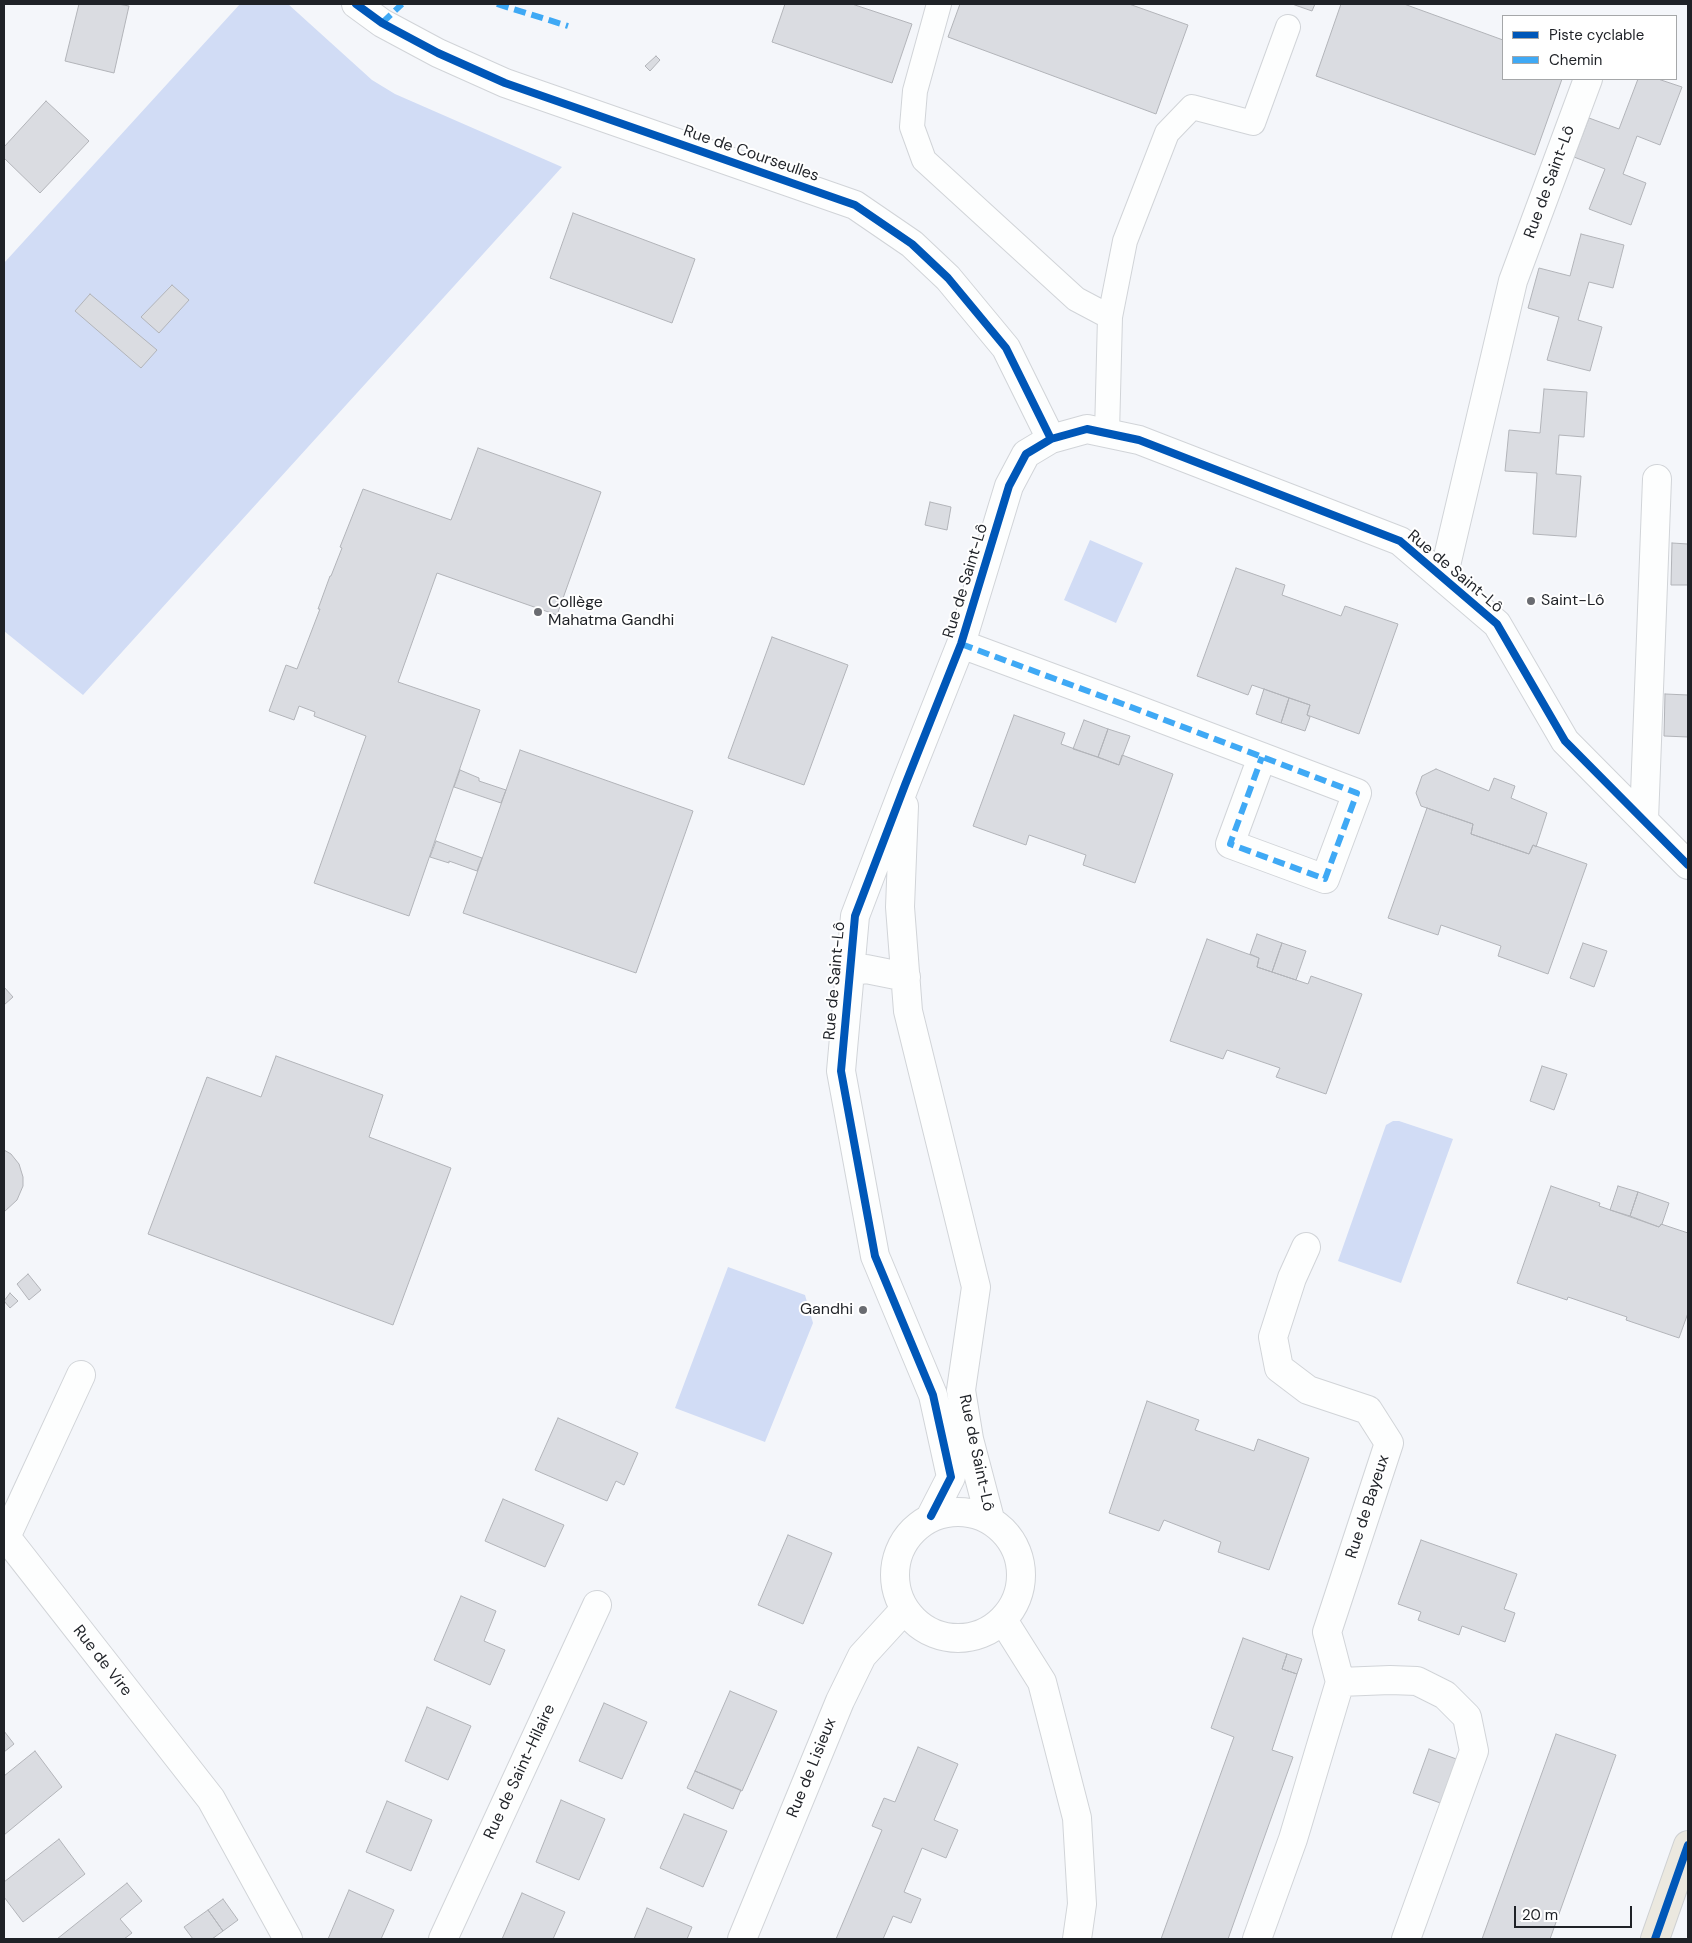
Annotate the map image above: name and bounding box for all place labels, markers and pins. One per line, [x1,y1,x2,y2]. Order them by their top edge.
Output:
place label: Saint-Lô [1541,591,1605,611]
place label: Collège Mahatma Gandhi [548,593,674,631]
marker: Saint-Lô [1525,595,1537,607]
marker: Collège Mahatma Gandhi [532,606,544,618]
place label: Gandhi [800,1300,853,1320]
marker: Gandhi [857,1304,869,1316]

